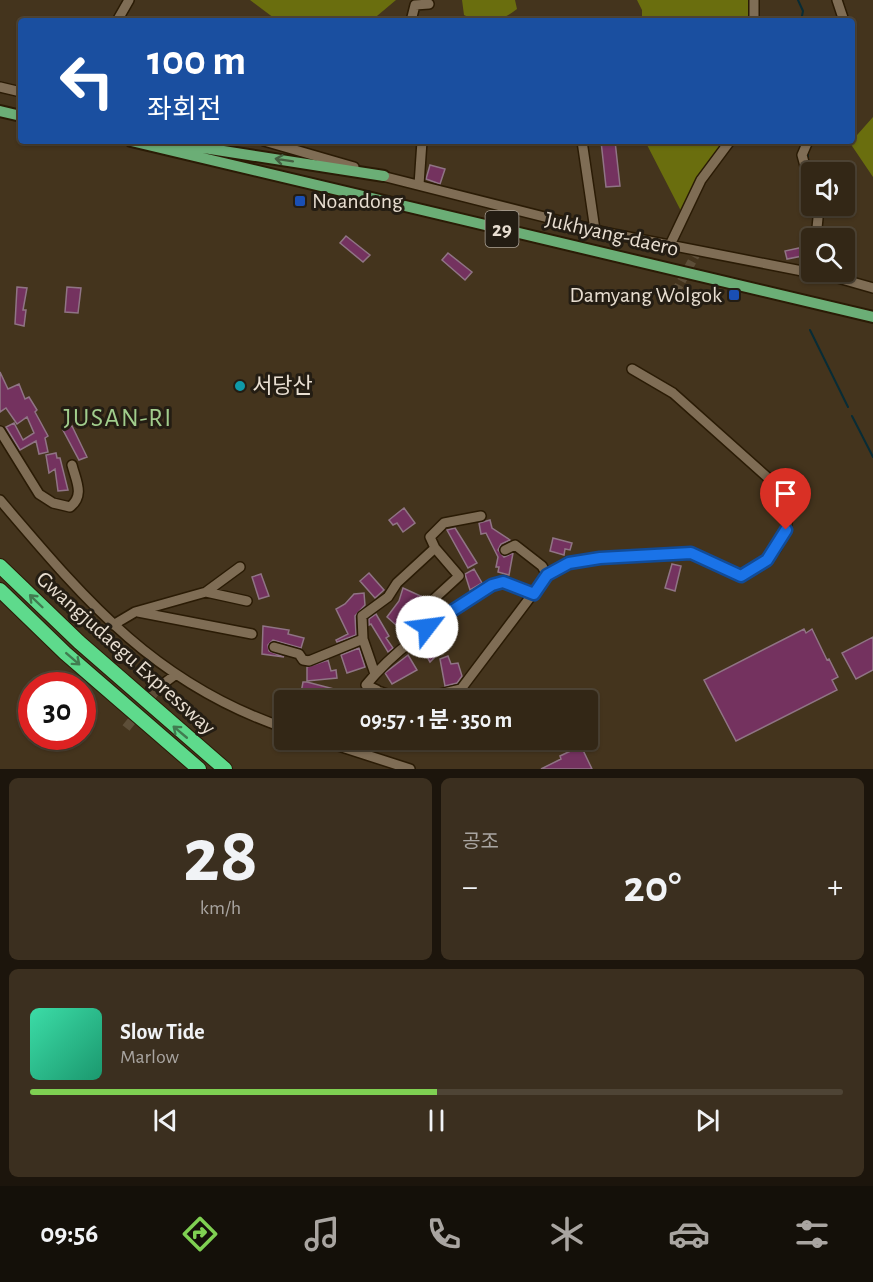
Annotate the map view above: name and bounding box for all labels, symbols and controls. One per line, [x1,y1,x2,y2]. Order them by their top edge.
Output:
text: 100 m [147,40,246,82]
icon: left [48,42,126,120]
text: 좌회전 [147,96,222,123]
one-way arrow [275,154,295,165]
map controls [801,162,855,282]
button: sound [801,162,855,216]
place label: Noandong [312,190,403,212]
marker: Noandong [293,194,307,208]
street label: Jukhyang-daero [543,208,681,260]
road number: 29 [486,211,518,247]
button: search [801,228,855,282]
place label: Damyang Wolgok [570,284,722,306]
marker: Damyang Wolgok [727,288,741,302]
place label: 서당산 [252,374,313,397]
marker: 서당산 [233,379,247,393]
district label: JUSAN-RI [63,405,173,431]
pin [760,468,811,530]
icon: arrive [769,477,802,510]
street label: Gwangjudaegu Expressway [32,567,220,739]
one-way arrow [28,593,43,608]
position arrow [395,595,459,659]
one-way arrow [65,652,80,666]
speed limit sign: 30 [18,672,96,750]
text: 09:57 · 1 분 · 350 m [360,709,512,731]
one-way arrow [173,725,188,739]
text: 28 [183,818,258,896]
text: 공조 [462,832,499,852]
text: 20° [624,865,681,910]
text: − [462,871,478,904]
text: + [827,871,843,904]
text: km/h [200,898,241,918]
text: Slow Tide [120,1021,205,1043]
text: Marlow [120,1047,179,1067]
icon: previous [149,1104,182,1137]
icon: pause [420,1104,453,1137]
icon: next [691,1104,724,1137]
icon: directions [179,1213,221,1255]
icon: music [301,1213,343,1255]
icon: phone [423,1213,465,1255]
icon: climate [546,1213,588,1255]
icon: car [668,1213,710,1255]
icon: filters [791,1213,833,1255]
text: 09:56 [40,1220,98,1247]

